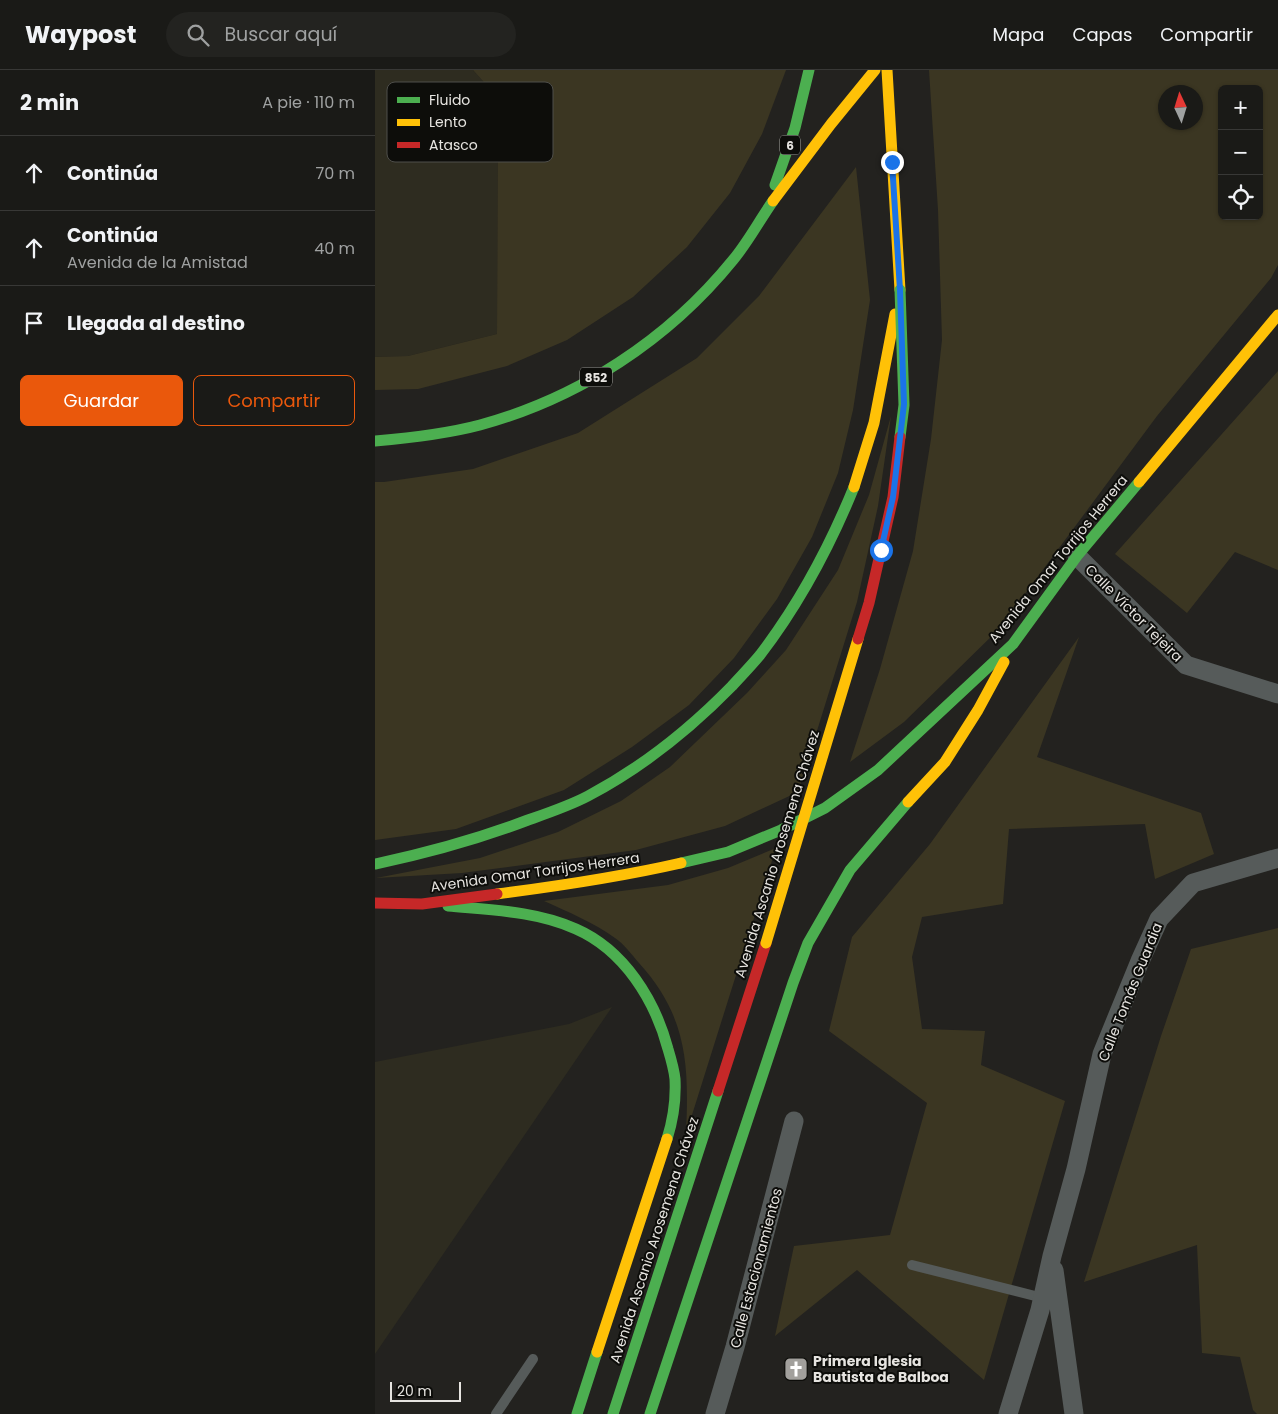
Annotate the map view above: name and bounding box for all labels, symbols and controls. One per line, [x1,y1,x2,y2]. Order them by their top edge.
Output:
search box [166,12,516,57]
text: Waypost [25,18,136,51]
icon: search [184,21,212,49]
text: Buscar aquí [224,21,337,48]
text: Mapa [992,22,1045,47]
text: Capas [1073,22,1132,47]
text: Compartir [1160,22,1253,47]
legend [387,82,553,162]
north arrow [1158,85,1203,130]
map controls [1218,85,1263,220]
button: + [1218,85,1263,130]
text: 2 min [20,88,79,117]
text: Fluido [429,90,470,110]
text: A pie · 110 m [262,91,355,114]
text: Lento [429,112,467,132]
button: − [1218,130,1263,175]
text: Atasco [429,135,478,155]
road number: 6 [780,136,800,154]
route end [881,151,904,174]
icon: ahead [20,159,48,187]
text: Continúa [67,160,158,187]
text: 70 m [315,162,355,185]
button: locate [1218,175,1263,220]
text: Continúa [67,222,158,249]
icon: ahead [20,234,48,262]
text: 40 m [314,237,355,260]
text: Avenida de la Amistad [67,251,248,274]
icon: arrive [20,309,48,337]
text: Llegada al destino [67,310,245,337]
road number: 852 [580,368,612,386]
button: Guardar [20,375,183,426]
button: Compartir [193,375,355,426]
street label: Avenida Omar Torrijos Herrera [984,471,1132,647]
route start [870,539,893,562]
street label: Calle Víctor Tejeira [1081,560,1187,666]
street label: Avenida Ascanio Arosemena Chávez [730,728,824,980]
street label: Avenida Omar Torrijos Herrera [429,847,641,897]
street label: Calle Tomás Guardia [1093,920,1167,1064]
street label: Avenida Ascanio Arosemena Chávez [605,1114,703,1366]
street label: Calle Estacionamientos [725,1186,787,1350]
place label: Primera Iglesia Bautista de Balboa [813,1351,949,1387]
church icon: Primera Iglesia Bautista de Balboa [783,1356,809,1382]
scale bar [390,1379,461,1402]
text: 20 m [397,1381,432,1401]

